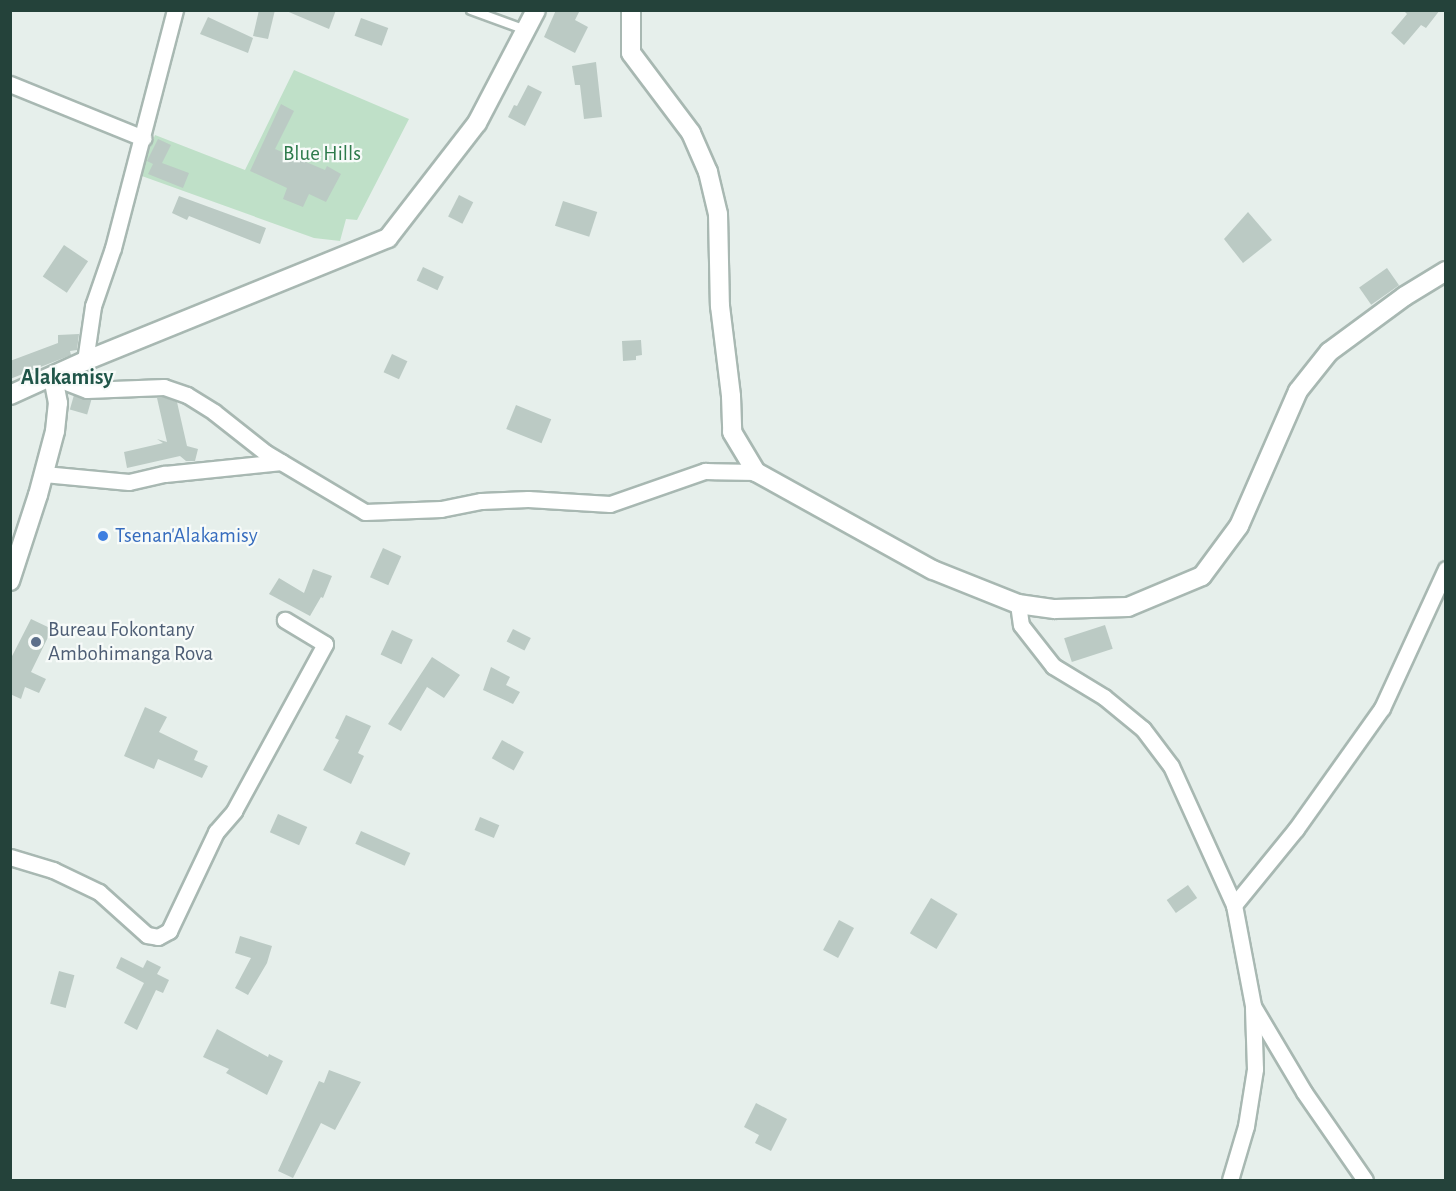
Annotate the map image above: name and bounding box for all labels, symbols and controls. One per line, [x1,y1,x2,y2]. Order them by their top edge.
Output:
park label: Blue Hills [283,141,361,167]
district label: Alakamisy [21,365,113,391]
place label: Tsenan'Alakamisy [115,523,258,549]
marker: Tsenan'Alakamisy [96,529,110,543]
place label: Bureau Fokontany Ambohimanga Rova [48,617,213,667]
marker: Bureau Fokontany Ambohimanga Rova [29,635,43,649]

